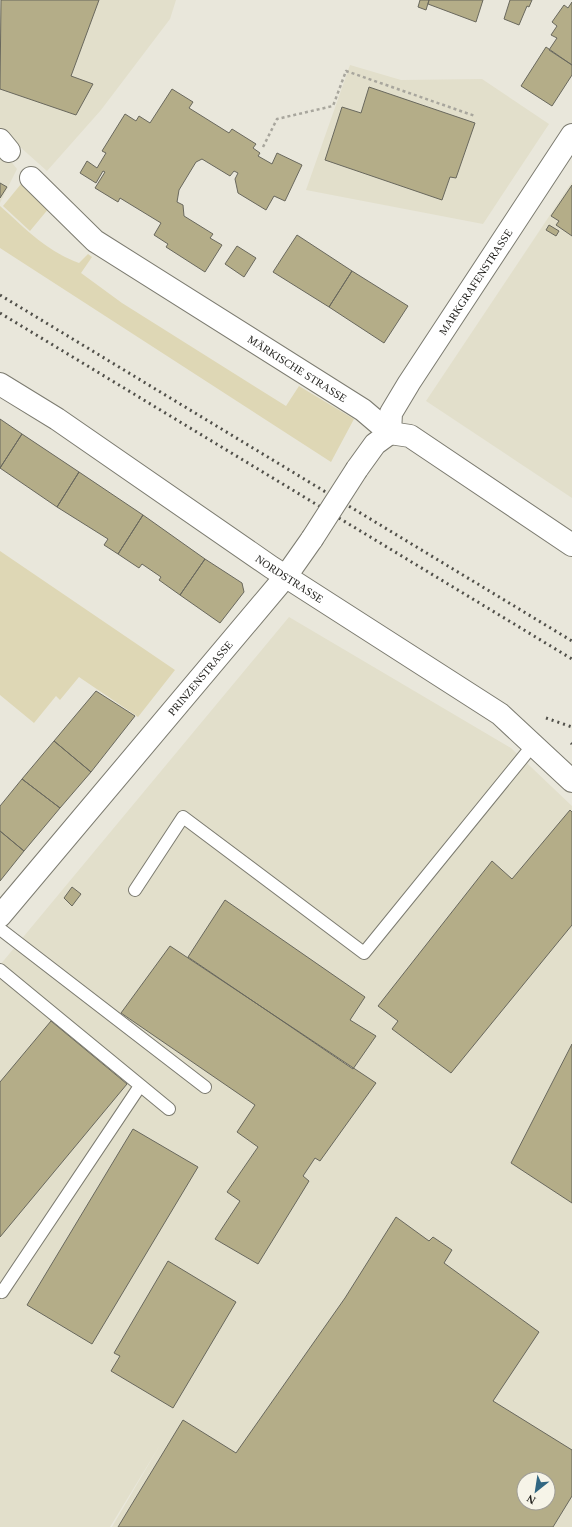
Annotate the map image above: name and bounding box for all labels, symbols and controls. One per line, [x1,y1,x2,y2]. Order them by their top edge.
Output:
street label: MARKGRAFENSTRASSE [436,226,515,337]
street label: MÄRKISCHE STRASSE [246,333,349,404]
street label: NORDSTRASSE [253,552,326,605]
street label: PRINZENSTRASSE [165,638,235,718]
north arrow [516,1471,556,1511]
text: N [525,1492,537,1507]

